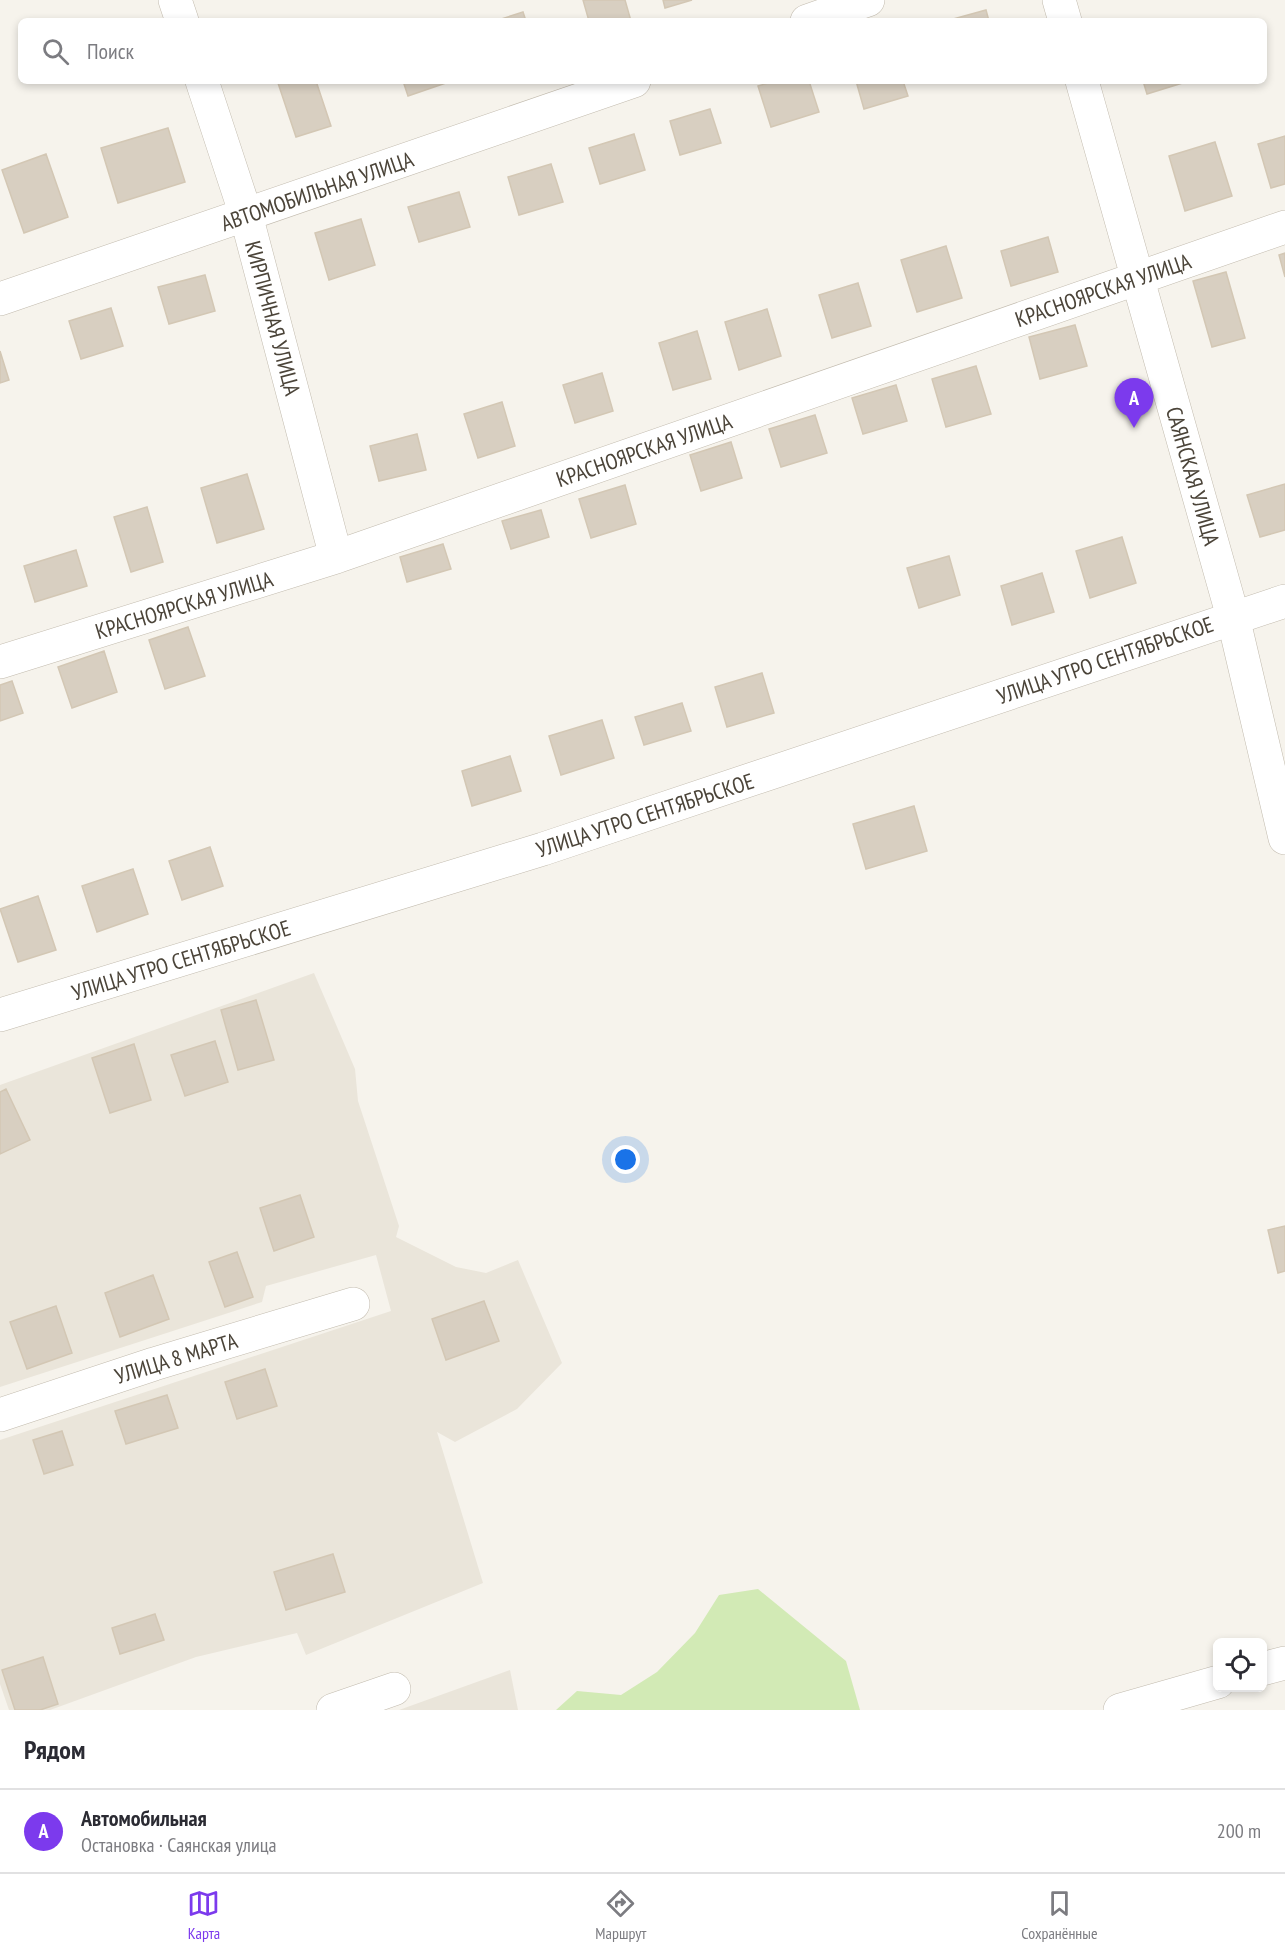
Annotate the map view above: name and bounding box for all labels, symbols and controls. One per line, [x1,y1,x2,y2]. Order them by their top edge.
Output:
search box [18,18,1267,84]
icon: search [39,35,72,68]
text: Поиск [87,37,134,65]
street label: АВТОМОБИЛЬНАЯ УЛИЦА [217,145,418,237]
street label: КИРПИЧНАЯ УЛИЦА [239,238,307,399]
street label: КРАСНОЯРСКАЯ УЛИЦА [1011,247,1195,333]
pin: A [1114,378,1154,428]
street label: САЯНСКАЯ УЛИЦА [1160,404,1226,549]
street label: КРАСНОЯРСКАЯ УЛИЦА [552,407,736,493]
street label: КРАСНОЯРСКАЯ УЛИЦА [92,565,277,645]
street label: УЛИЦА УТРО СЕНТЯБРЬСКОЕ [993,610,1217,710]
street label: УЛИЦА УТРО СЕНТЯБРЬСКОЕ [533,767,757,863]
street label: УЛИЦА УТРО СЕНТЯБРЬСКОЕ [68,913,294,1007]
your location [611,1145,640,1174]
street label: УЛИЦА 8 МАРТА [111,1326,241,1390]
map controls [1213,1638,1267,1692]
button: locate [1213,1638,1267,1692]
text: Рядом [24,1733,85,1766]
text: Автомобильная [81,1804,207,1832]
text: A [38,1818,49,1844]
text: 200 m [1217,1818,1261,1844]
text: Остановка · Саянская улица [81,1832,277,1858]
tab: Карта [187,1887,220,1943]
tab: Маршрут [595,1887,646,1943]
tab: Сохранённые [1021,1887,1098,1943]

